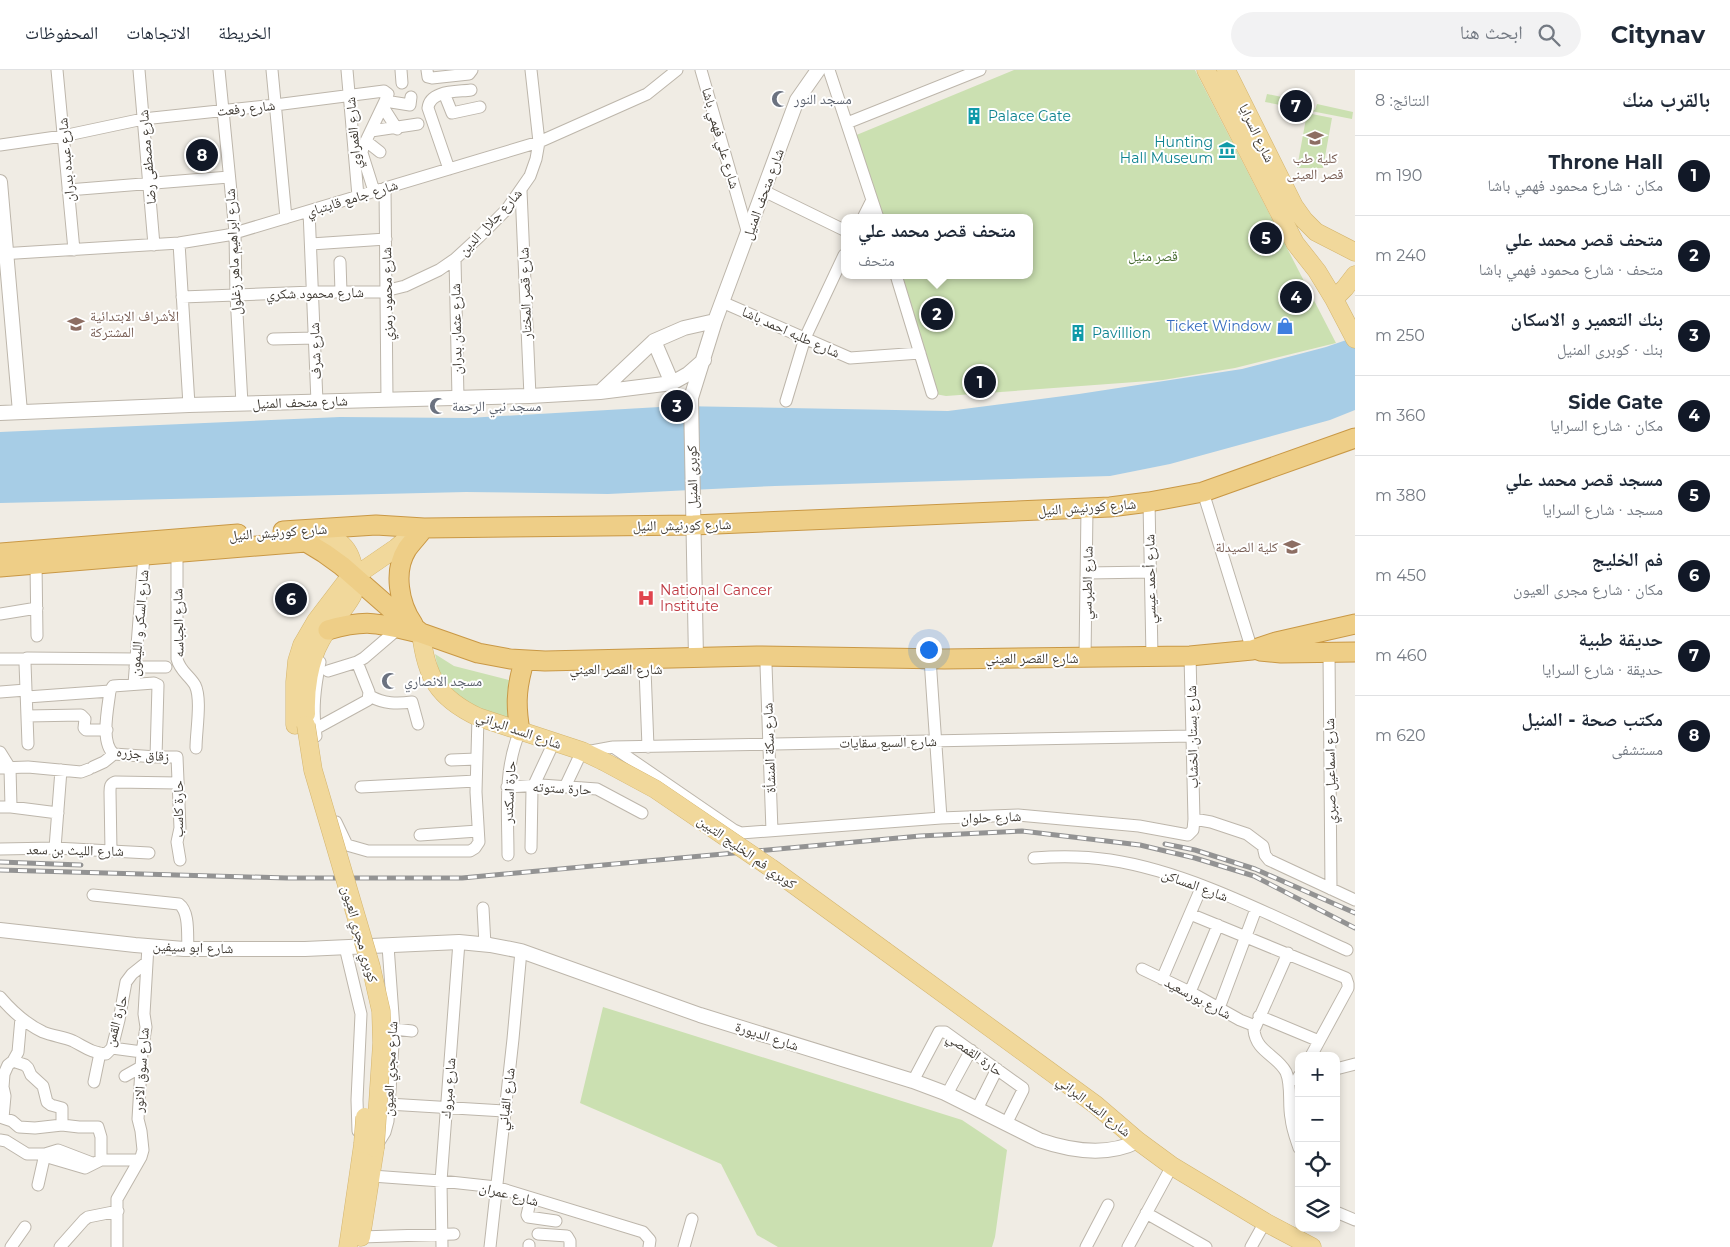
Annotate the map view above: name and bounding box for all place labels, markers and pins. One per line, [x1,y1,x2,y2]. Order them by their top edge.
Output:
pin: 7 [1280,87,1312,125]
mosque icon: مسجد النور [770,89,790,109]
place label: مسجد النور [793,90,852,108]
building icon: Palace Gate [964,106,984,126]
place label: Palace Gate [988,107,1071,125]
school or university icon: كلية طب قصر العينى [1305,128,1325,148]
place label: Hunting Hall Museum [1120,133,1213,167]
pin: 8 [186,136,218,174]
museum icon: Hunting Hall Museum [1217,140,1237,160]
place label: كلية طب قصر العينى [1287,149,1344,183]
pin: 5 [1250,219,1282,257]
pin: 4 [1280,278,1312,316]
pin: 2 [921,295,953,333]
place label: الأشراف الابتدائية المشتركة [90,307,179,341]
school or university icon: الأشراف الابتدائية المشتركة [66,314,86,334]
shop icon: Ticket Window [1275,316,1295,336]
place label: Ticket Window [1167,317,1272,335]
building icon: Pavillion [1068,323,1088,343]
place label: Pavillion [1092,324,1151,342]
pin: 1 [964,363,996,401]
pin: 3 [661,387,693,425]
mosque icon: مسجد نبي الرحمة [428,396,448,416]
place label: مسجد نبي الرحمة [452,397,542,418]
school or university icon: كلية الصيدلة [1282,537,1302,557]
place label: كلية الصيدلة [1216,538,1278,556]
pin: 6 [275,580,307,618]
place label: National Cancer Institute [660,581,773,615]
hospital icon: National Cancer Institute [636,588,656,608]
mosque icon: مسجد الانصاري [380,671,400,691]
place label: مسجد الانصاري [404,672,482,693]

